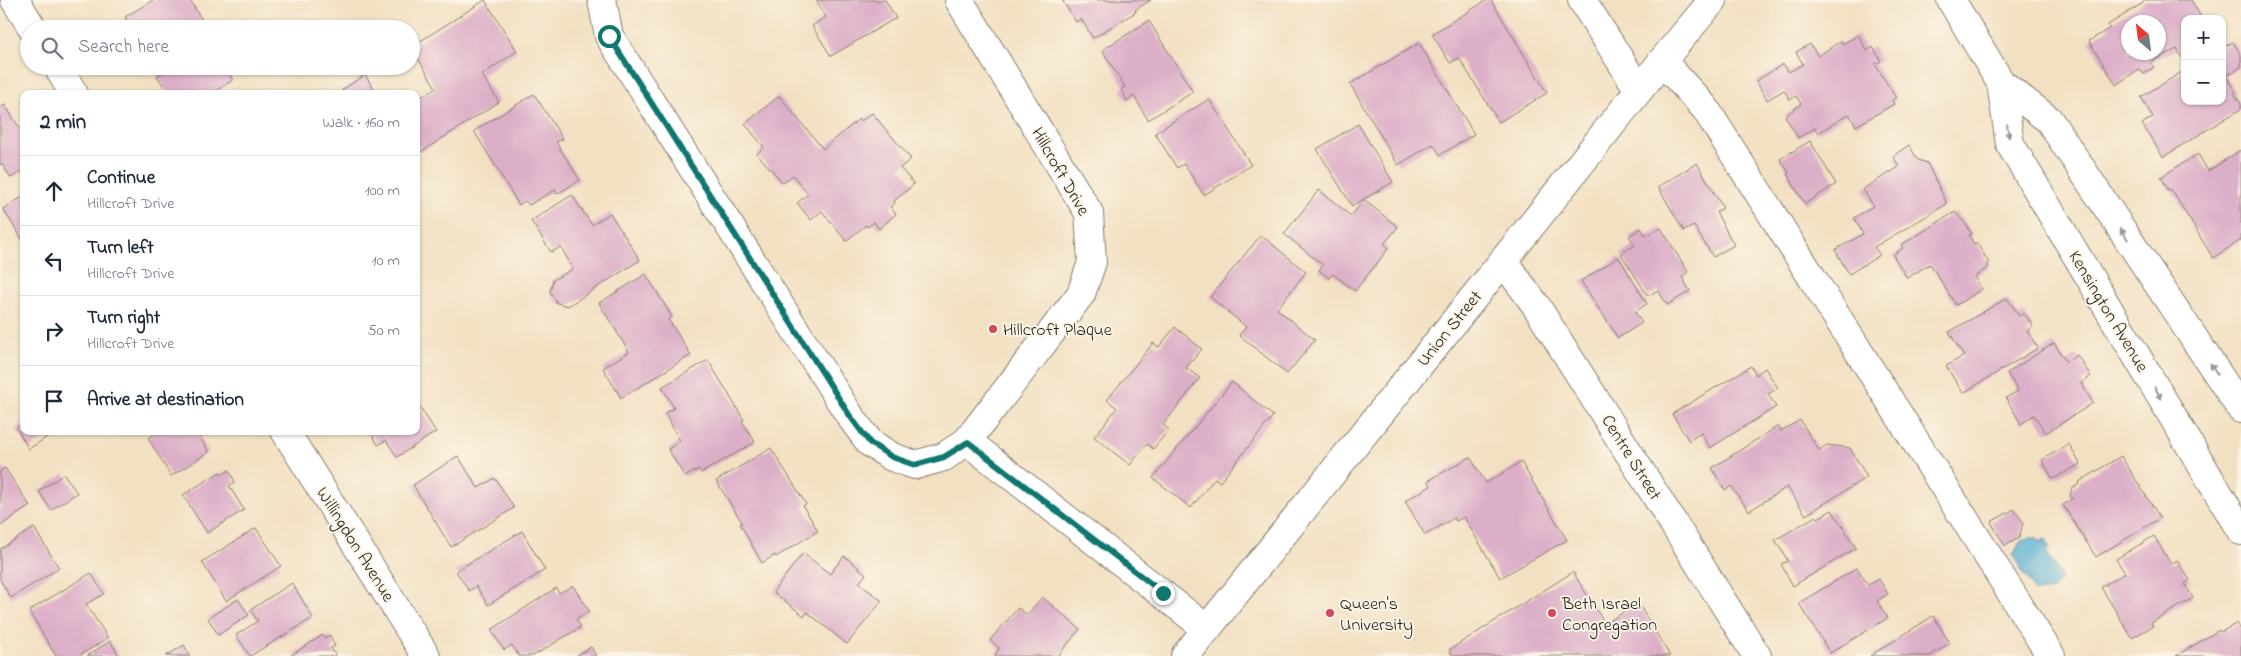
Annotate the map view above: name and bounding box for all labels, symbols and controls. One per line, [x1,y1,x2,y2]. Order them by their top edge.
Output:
north arrow [2121,15,2166,60]
map controls [2181,15,2226,105]
button: + [2181,15,2226,60]
search box [20,20,420,75]
route start [598,25,621,48]
icon: search [38,34,66,62]
text: Search here [78,34,169,61]
button: − [2181,60,2226,105]
text: 2 min [40,108,86,138]
text: Walk · 160 m [322,111,400,135]
street label: Hillcroft Drive [1023,123,1096,222]
one-way arrow [2005,123,2013,139]
text: Continue [87,165,155,192]
icon: ahead [40,177,68,205]
text: 100 m [365,179,400,203]
text: Hillcroft Drive [87,192,175,216]
one-way arrow [2119,227,2129,240]
text: Turn left [87,235,154,262]
street label: Kensington Avenue [2060,246,2154,379]
icon: left [40,247,68,275]
text: 10 m [372,249,400,273]
text: Hillcroft Drive [87,262,175,286]
street label: Union Street [1412,285,1489,373]
text: Turn right [87,305,160,332]
icon: right [40,317,68,345]
place label: Hillcroft Plaque [1003,318,1113,344]
text: 50 m [368,319,400,343]
marker: Hillcroft Plaque [987,323,999,335]
text: Hillcroft Drive [87,332,175,356]
one-way arrow [2209,362,2219,376]
one-way arrow [2154,386,2163,399]
icon: arrive [40,387,68,415]
text: Arrive at destination [87,387,244,414]
street label: Centre Street [1594,410,1667,506]
street label: Willingdon Avenue [308,483,401,609]
route end [1152,582,1175,605]
place label: Queen's University [1340,592,1413,639]
place label: Beth Israel Congregation [1561,592,1657,640]
marker: Queen's University [1324,607,1336,619]
marker: Beth Israel Congregation [1546,607,1558,619]

